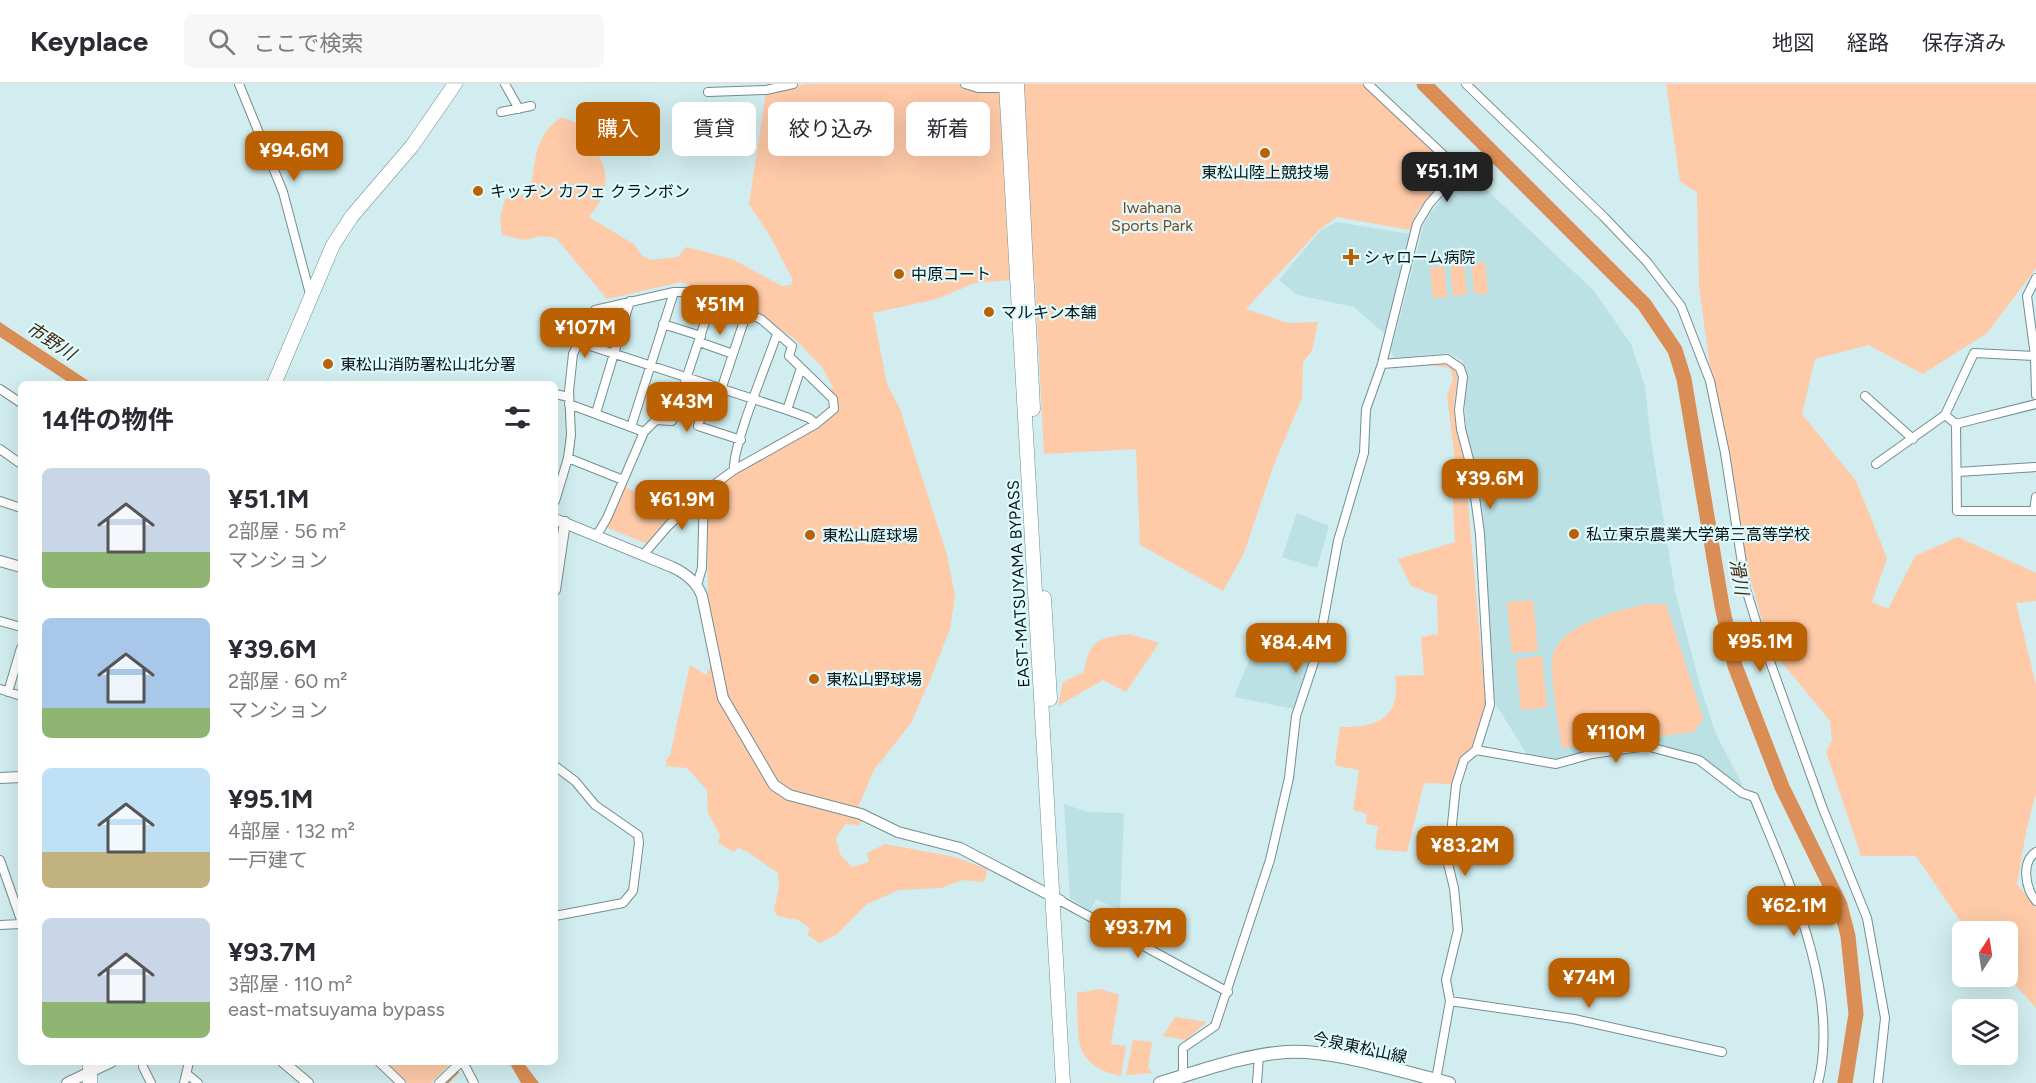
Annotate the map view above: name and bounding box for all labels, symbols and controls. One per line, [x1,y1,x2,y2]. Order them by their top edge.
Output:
search box [184,14,604,68]
text: Keyplace [30,24,148,58]
icon: search [205,25,238,58]
text: ここで検索 [253,30,363,57]
text: 地図 [1772,30,1814,55]
text: 経路 [1847,30,1889,55]
text: 保存済み [1922,30,2006,55]
chip: 購入 [576,102,660,156]
chip: 賃貸 [672,102,756,156]
chip: 絞り込み [768,102,894,156]
chip: 新着 [906,102,990,156]
pin: ¥94.6M [245,131,343,182]
text: ¥94.6M [259,138,329,162]
marker: 東松山陸上競技場 [1258,146,1272,160]
pin: ¥51.1M [1398,152,1496,203]
text: ¥51.1M [1416,159,1478,183]
place label: 東松山陸上競技場 [1201,163,1329,182]
place label: キッチン カフェ クランボン [490,182,690,201]
marker: キッチン カフェ クランボン [471,184,485,198]
park label: Iwahana Sports Park [1111,198,1193,235]
marker: シャローム病院 [1342,248,1360,266]
place label: シャローム病院 [1364,248,1476,267]
place label: 中原コート [911,265,991,284]
marker: 中原コート [892,267,906,281]
pin: ¥51M [684,285,756,336]
text: ¥51M [695,292,745,316]
place label: マルキン本舗 [1001,303,1097,322]
marker: マルキン本舗 [982,305,996,319]
pin: ¥107M [543,308,627,359]
text: ¥107M [554,315,616,339]
water label: 市野川 [22,317,81,366]
place label: 東松山消防署松山北分署 [340,355,516,374]
marker: 東松山消防署松山北分署 [321,357,335,371]
pin: ¥43M [651,382,723,433]
text: ¥43M [661,389,713,413]
icon: filters [501,401,534,434]
text: 14件の物件 [42,404,173,436]
pin: ¥39.6M [1441,459,1539,510]
text: ¥39.6M [1456,466,1524,490]
pin: ¥61.9M [633,480,731,531]
street label: EAST-MATSUYAMA BYPASS [1004,480,1033,688]
text: ¥51.1M [228,483,309,515]
text: ¥61.9M [649,487,715,511]
icon: home [90,492,162,564]
text: 2部屋 · 56 m² [228,519,346,543]
place label: 私立東京農業大学第三高等学校 [1586,525,1810,544]
place label: 東松山庭球場 [822,526,918,545]
marker: 私立東京農業大学第三高等学校 [1567,527,1581,541]
marker: 東松山庭球場 [803,528,817,542]
text: マンション [228,548,328,572]
water label: 滑川 [1725,557,1753,599]
pin: ¥95.1M [1711,622,1809,673]
pin: ¥84.4M [1247,623,1345,674]
text: ¥95.1M [1727,629,1793,653]
text: ¥84.4M [1260,630,1332,654]
text: ¥39.6M [228,633,317,665]
icon: home [90,642,162,714]
text: 2部屋 · 60 m² [228,669,347,693]
place label: 東松山野球場 [826,670,922,689]
marker: 東松山野球場 [807,672,821,686]
text: マンション [228,698,328,722]
pin: ¥110M [1574,713,1658,764]
text: ¥110M [1587,720,1645,744]
text: ¥95.1M [228,783,313,815]
icon: home [90,792,162,864]
text: 4部屋 · 132 m² [228,819,355,843]
pin: ¥83.2M [1416,826,1514,877]
text: ¥83.2M [1431,833,1499,857]
text: 一戸建て [228,848,308,872]
pin: ¥62.1M [1745,886,1843,937]
text: ¥62.1M [1761,893,1827,917]
pin: ¥93.7M [1089,908,1187,959]
text: ¥93.7M [1104,915,1172,939]
north arrow [1952,921,2018,987]
map controls [1952,921,2018,1065]
text: ¥93.7M [228,936,316,968]
icon: home [90,942,162,1014]
pin: ¥74M [1553,958,1625,1009]
text: ¥74M [1563,965,1615,989]
text: 3部屋 · 110 m² [228,972,352,996]
text: east-matsuyama bypass [228,997,445,1021]
button: layers [1952,999,2018,1065]
street label: 今泉東松山線 [1311,1028,1409,1067]

